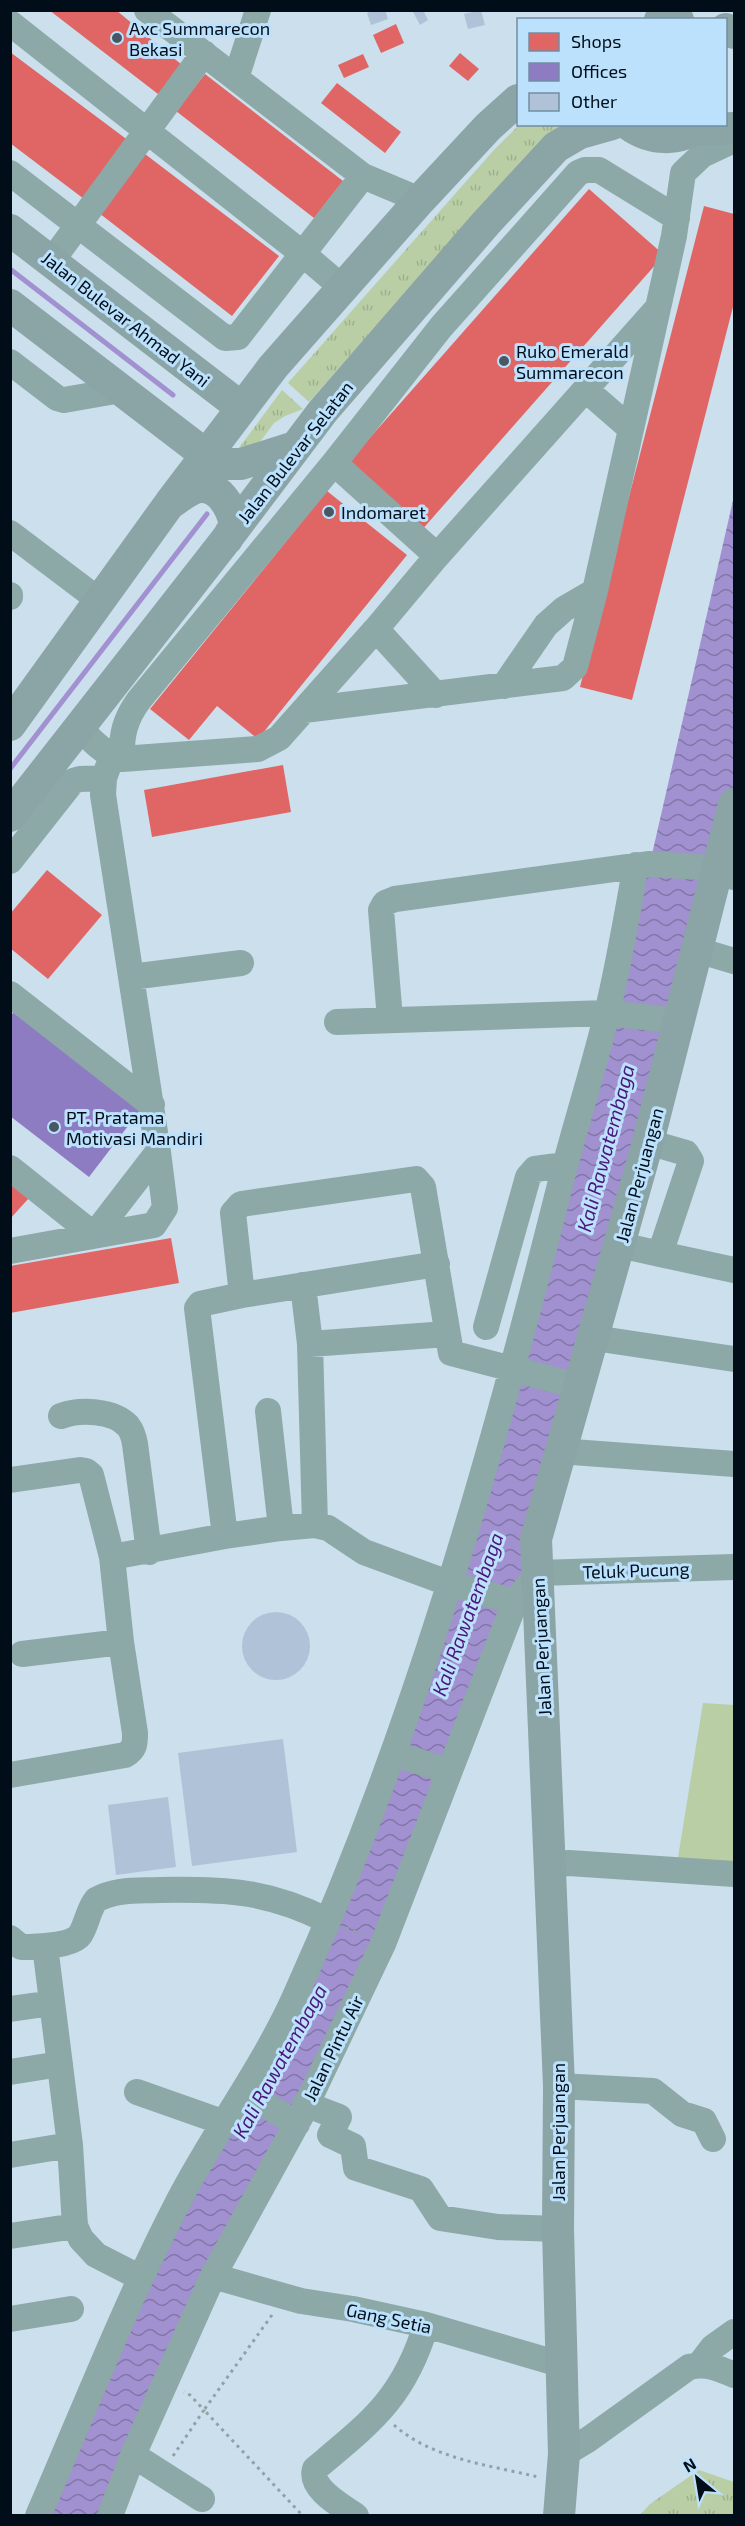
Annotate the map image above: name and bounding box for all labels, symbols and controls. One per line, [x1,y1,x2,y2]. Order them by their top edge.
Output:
place label: Axc Summarecon Bekasi [129,17,270,60]
legend [517,18,727,126]
text: Shops [571,30,621,52]
marker: Axc Summarecon Bekasi [110,31,124,45]
text: Offices [571,60,627,82]
text: Other [571,90,617,112]
street label: Jalan Bulevar Ahmad Yani [38,247,214,391]
place label: Ruko Emerald Summarecon [516,340,629,383]
marker: Ruko Emerald Summarecon [497,354,511,368]
street label: Jalan Bulevar Selatan [233,376,357,528]
place label: Indomaret [341,501,426,523]
marker: Indomaret [322,505,336,519]
water label: Kali Rawatembaga [571,1062,639,1234]
street label: Jalan Perjuangan [610,1105,668,1245]
place label: PT. Pratama Motivasi Mandiri [66,1106,203,1149]
marker: PT. Pratama Motivasi Mandiri [47,1120,61,1134]
water label: Kali Rawatembaga [426,1529,508,1699]
street label: Teluk Pucung [582,1557,690,1583]
street label: Jalan Perjuangan [526,1577,556,1717]
water label: Kali Rawatembaga [227,1980,331,2142]
street label: Jalan Pintu Air [298,1992,368,2104]
street label: Jalan Perjuangan [547,2063,569,2201]
street label: Gang Setia [344,2298,434,2338]
north arrow [667,2448,727,2508]
text: N [679,2453,699,2476]

